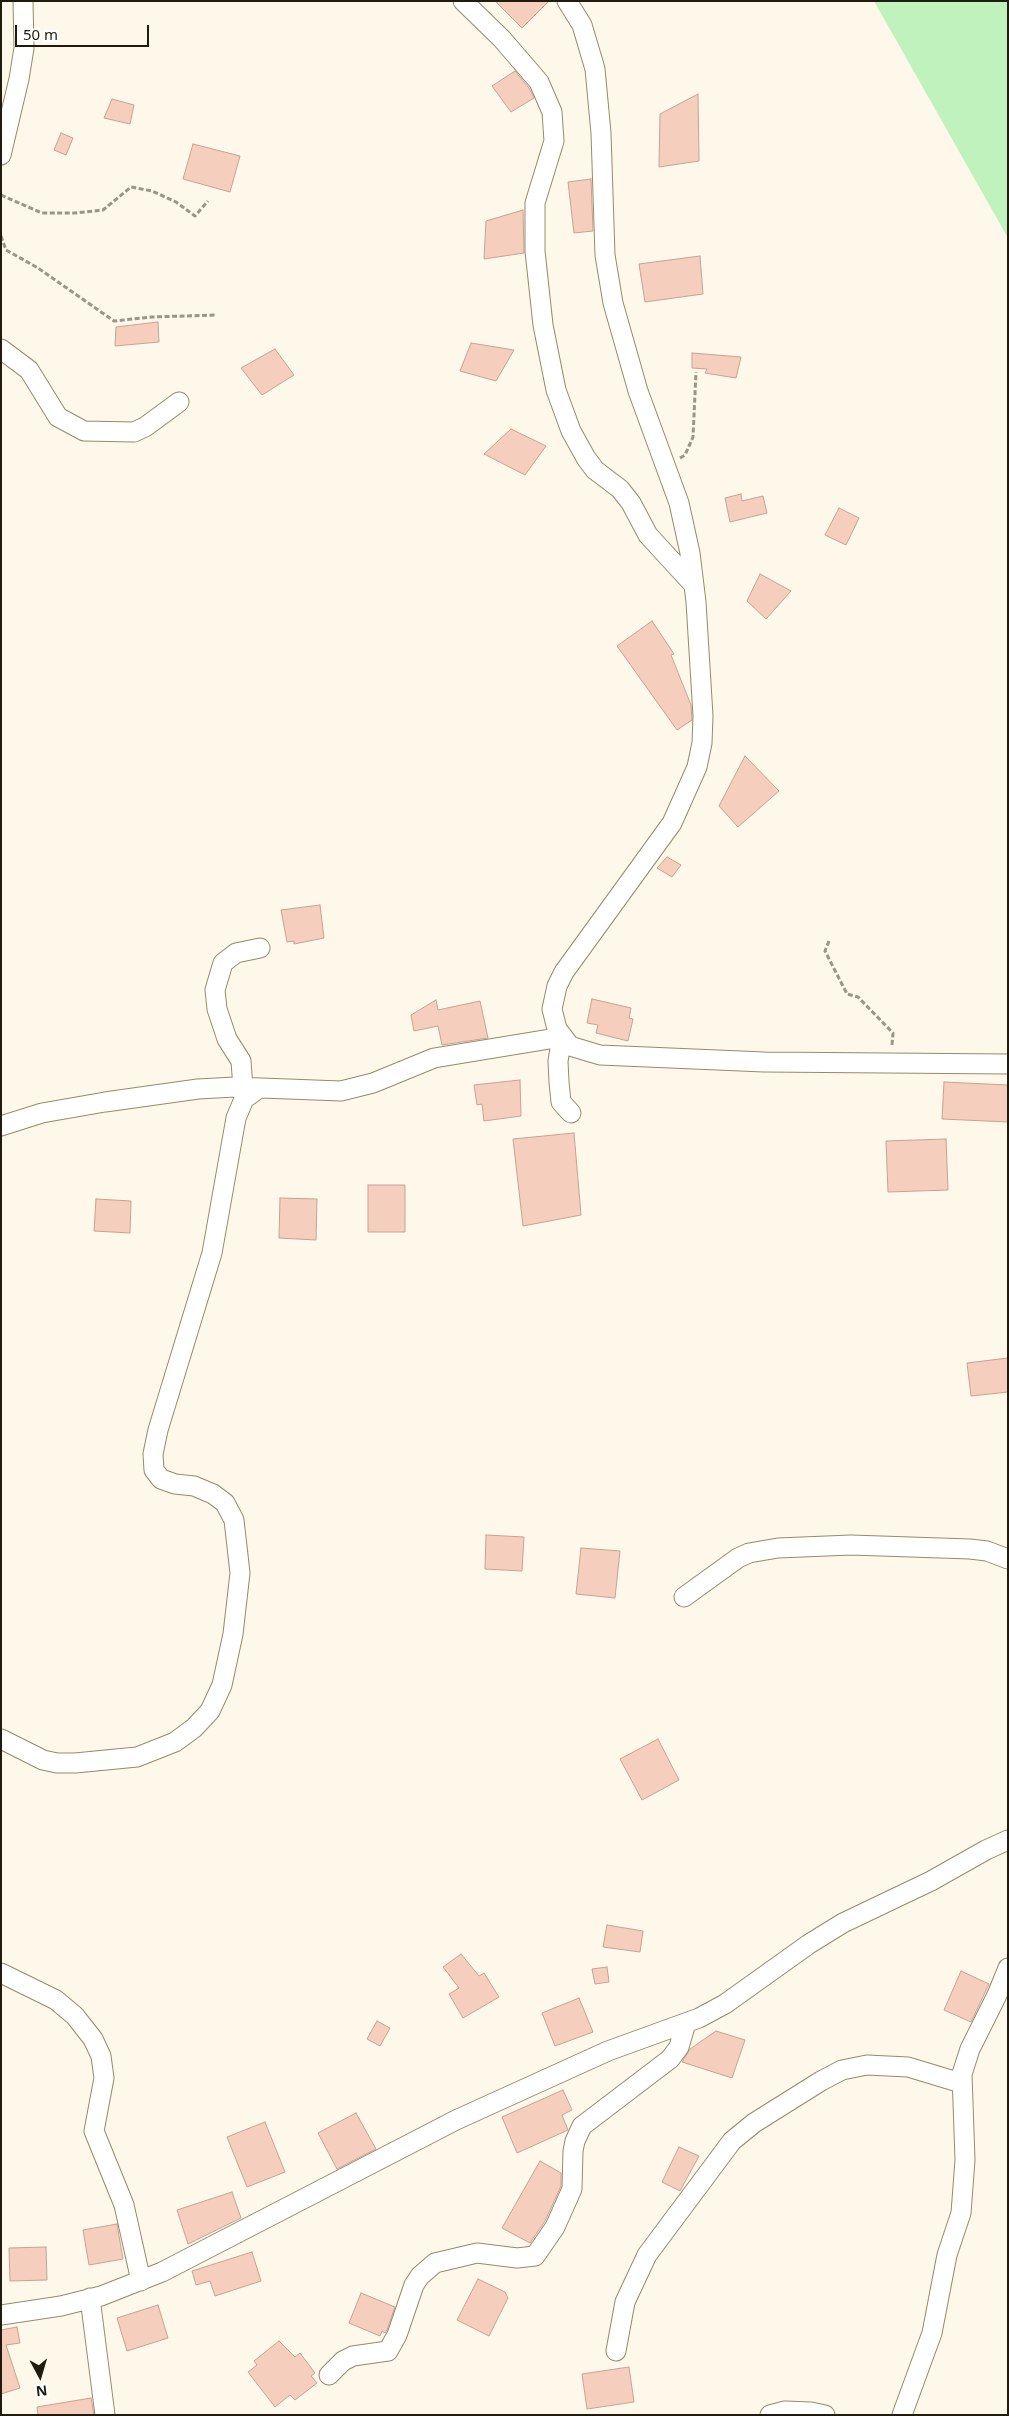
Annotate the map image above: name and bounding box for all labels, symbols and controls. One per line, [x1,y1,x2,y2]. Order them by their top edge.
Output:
scale bar [18,15,151,47]
text: 50 m [23,24,58,44]
north arrow [15,2351,65,2401]
text: N [35,2381,48,2401]

